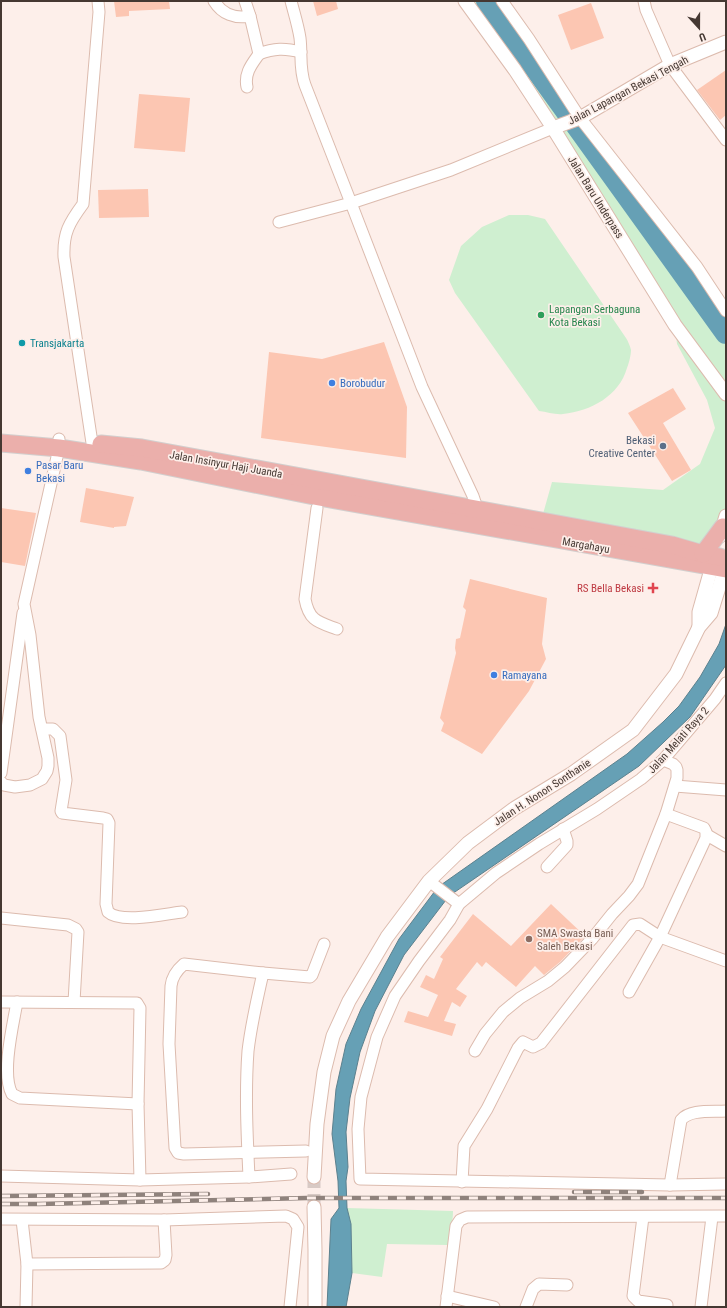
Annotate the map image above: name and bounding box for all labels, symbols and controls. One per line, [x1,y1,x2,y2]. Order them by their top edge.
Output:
north arrow [679,8,719,48]
text: U [697,30,708,44]
street label: Jalan Lapangan Bekasi Tengah [566,53,691,128]
street label: Jalan Baru Underpass [565,154,626,241]
place label: Lapangan Serbaguna Kota Bekasi [549,303,640,329]
marker: Lapangan Serbaguna Kota Bekasi [536,310,546,320]
place label: Transjakarta [30,337,84,350]
marker: Transjakarta [17,338,27,348]
place label: Borobudur [340,377,386,390]
marker: Borobudur [327,378,337,388]
place label: Bekasi Creative Center [589,434,656,460]
marker: Bekasi Creative Center [658,441,668,451]
street label: Jalan Insinyur Haji Juanda [168,448,283,481]
place label: Pasar Baru Bekasi [36,459,83,485]
marker: Pasar Baru Bekasi [23,466,33,476]
street label: Margahayu [561,535,611,556]
place label: RS Bella Bekasi [577,582,644,595]
marker: RS Bella Bekasi [647,582,659,594]
place label: Ramayana [502,669,547,682]
marker: Ramayana [489,670,499,680]
street label: Jalan Melati Raya 2 [645,705,711,776]
street label: Jalan H. Nonon Sonthanie [491,756,593,829]
place label: SMA Swasta Bani Saleh Bekasi [537,927,613,953]
marker: SMA Swasta Bani Saleh Bekasi [524,934,534,944]

